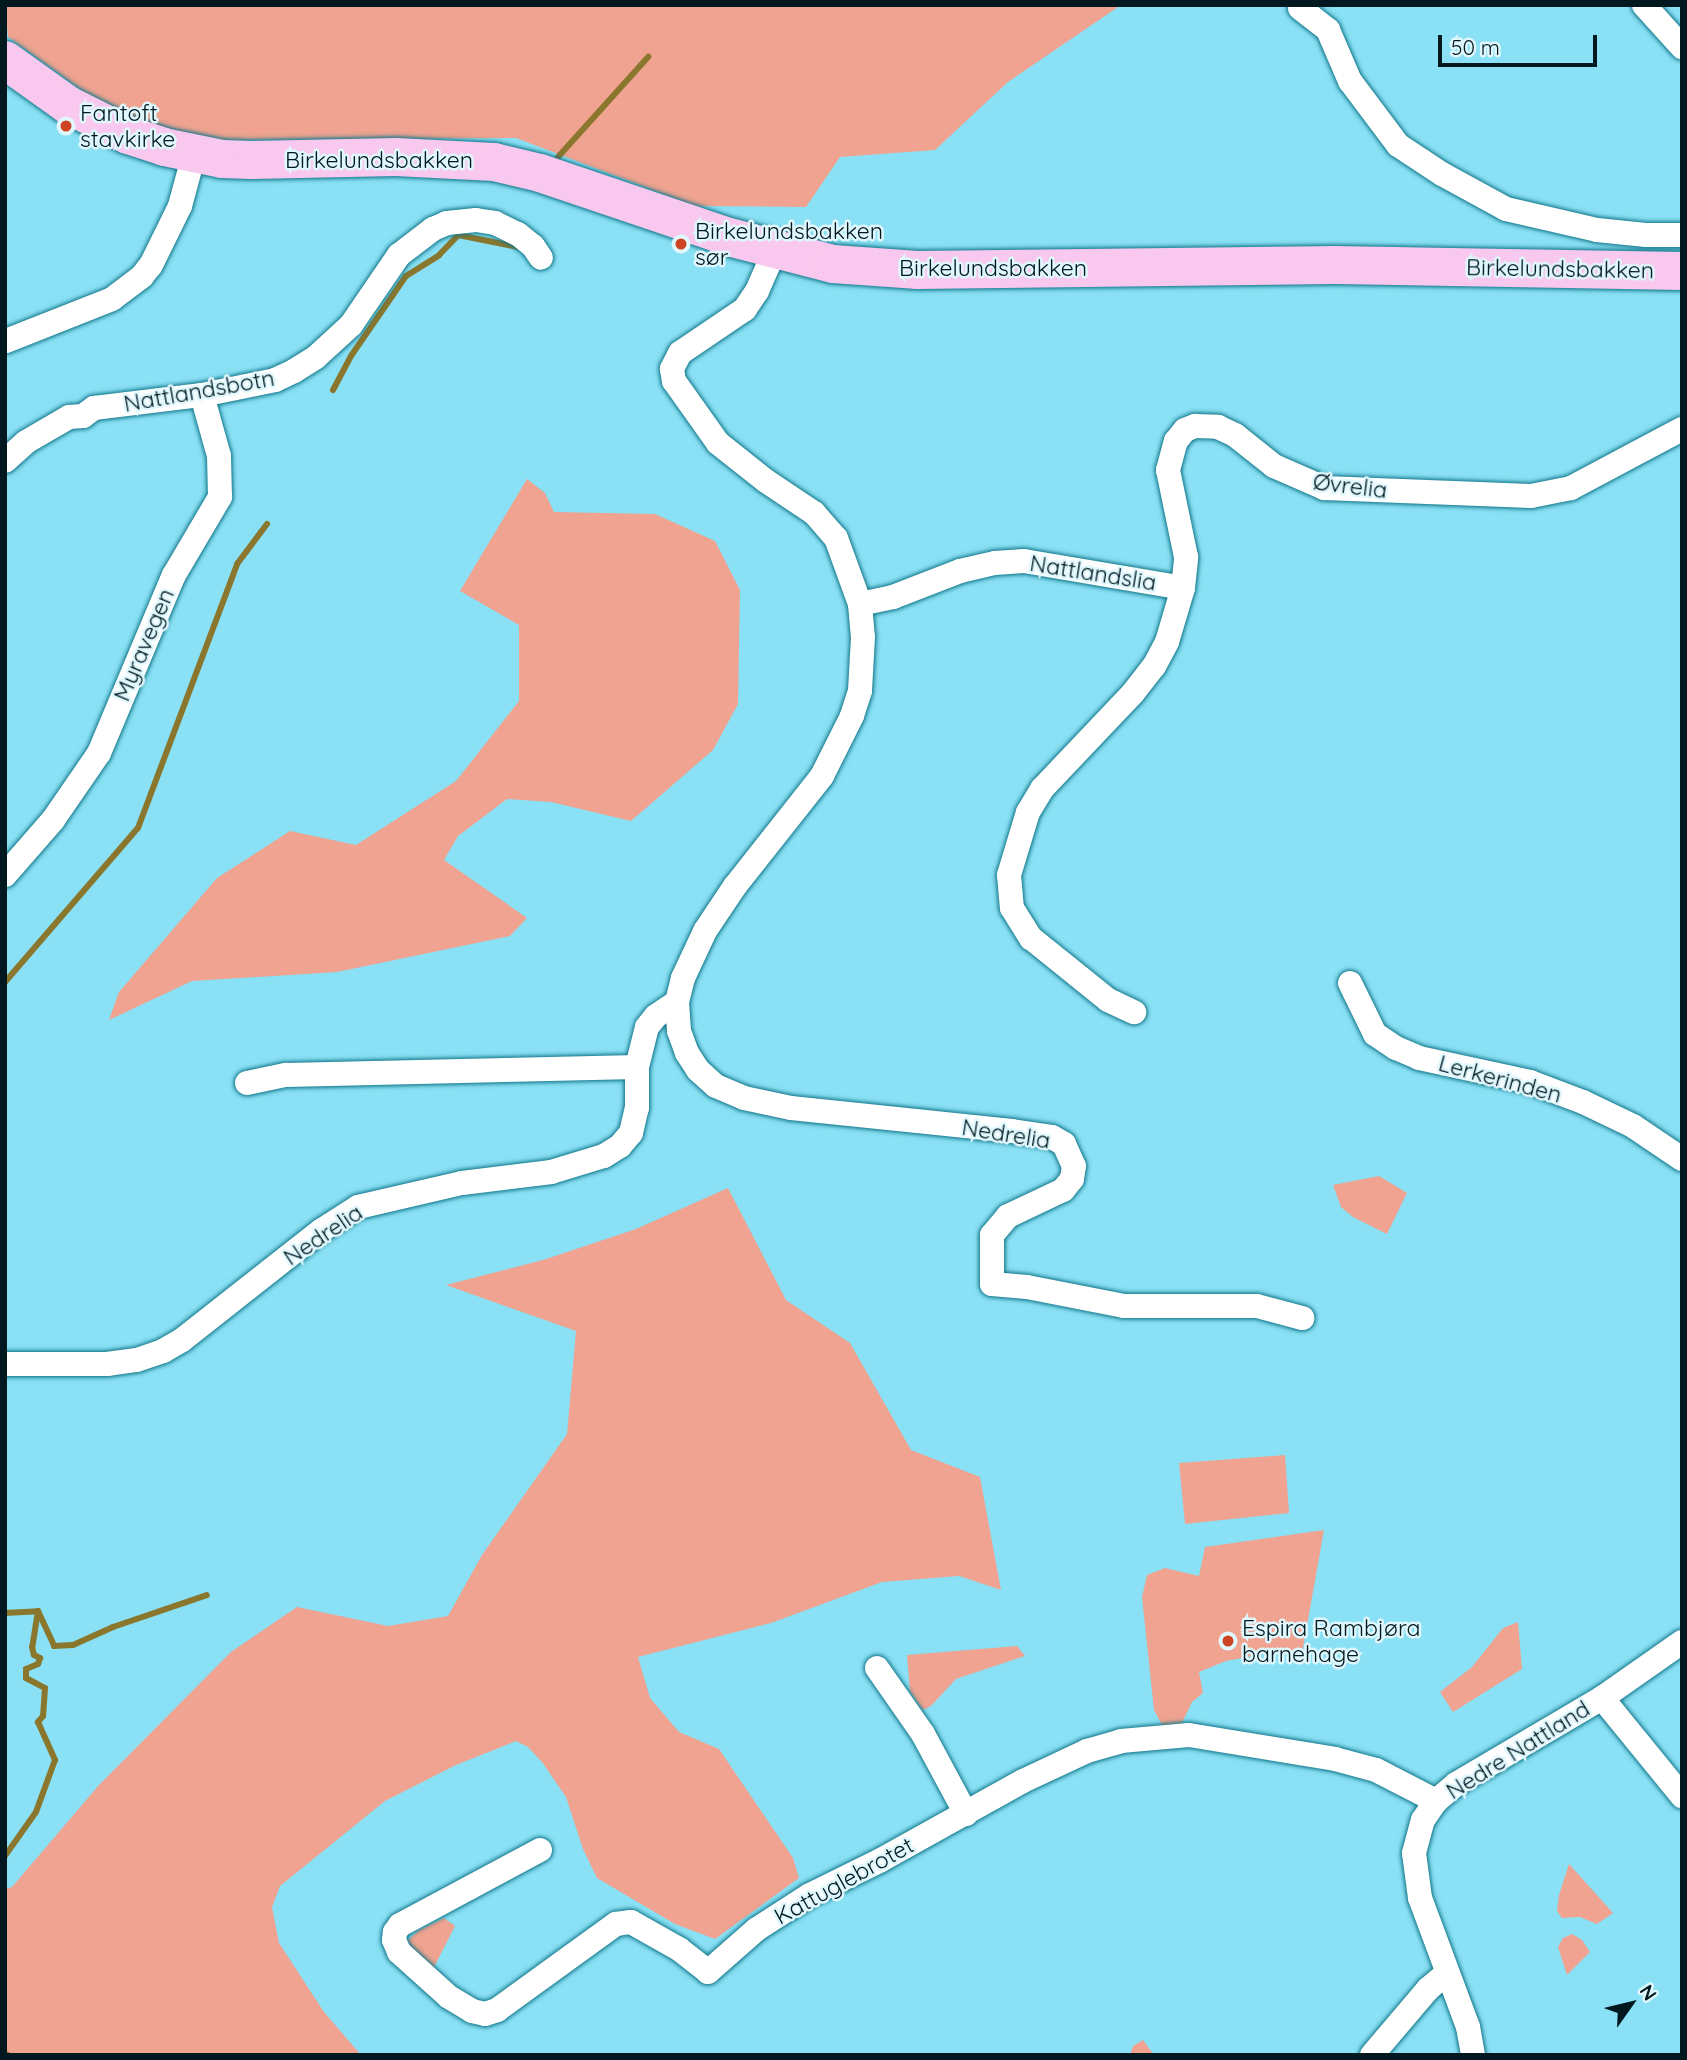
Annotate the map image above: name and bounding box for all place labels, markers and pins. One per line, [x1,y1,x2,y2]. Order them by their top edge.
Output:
place label: Fantoft stavkirke [80,99,175,153]
marker: Fantoft stavkirke [58,118,74,134]
place label: Birkelundsbakken sør [695,217,883,271]
marker: Birkelundsbakken sør [673,236,689,252]
place label: Espira Rambjøra barnehage [1242,1614,1420,1668]
marker: Espira Rambjøra barnehage [1220,1633,1236,1649]

